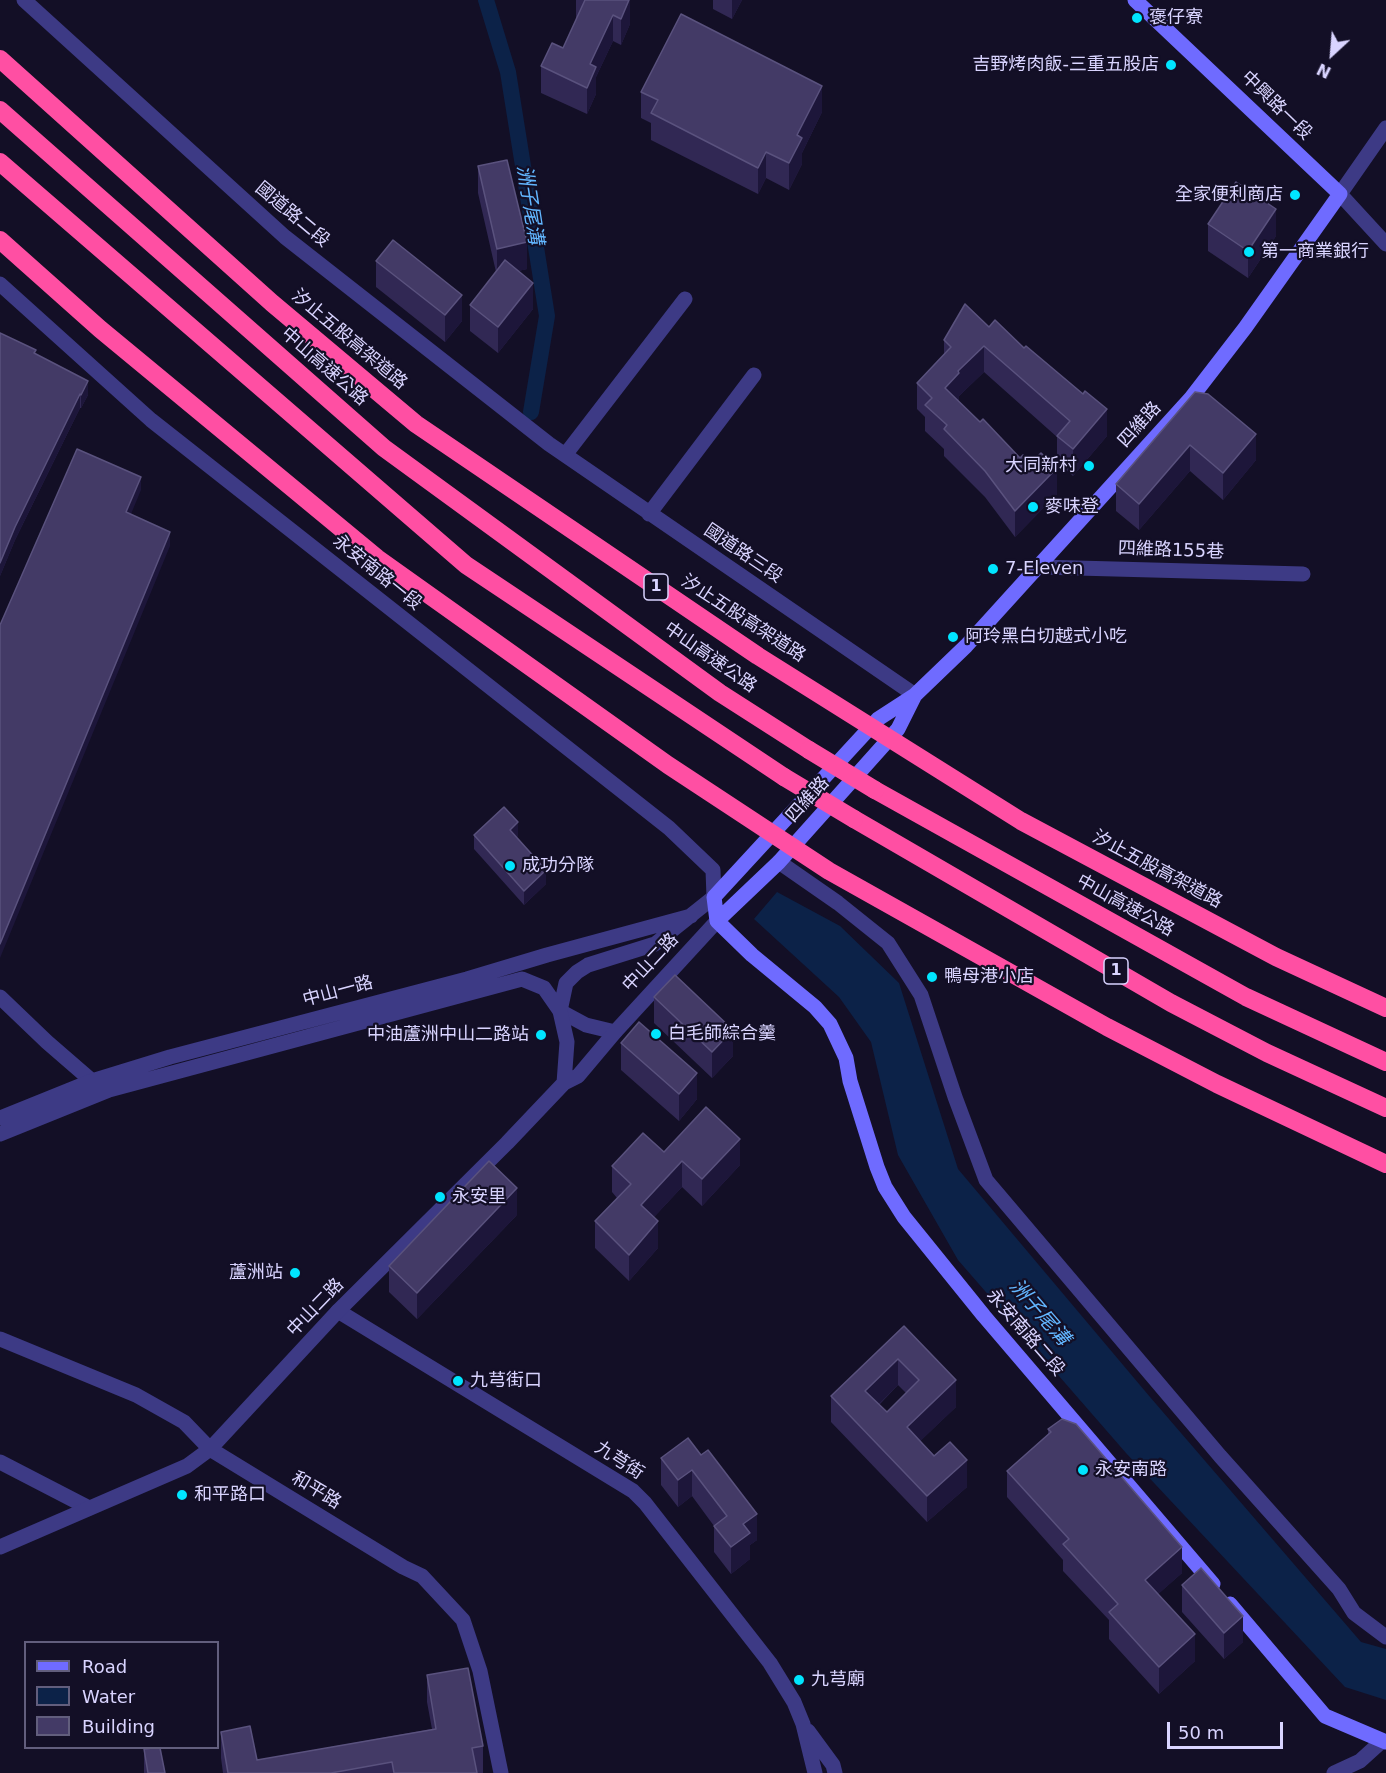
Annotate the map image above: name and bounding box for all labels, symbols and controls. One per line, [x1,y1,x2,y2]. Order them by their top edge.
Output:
place label: 褒仔寮 [1149,7,1203,29]
marker: 褒仔寮 [1130,11,1144,25]
north arrow [1302,24,1362,84]
place label: 吉野烤肉飯-三重五股店 [973,54,1159,76]
marker: 吉野烤肉飯-三重五股店 [1164,58,1178,72]
text: N [1314,59,1334,82]
street label: 中興路一段 [1236,67,1316,145]
water label: 洲子尾溝 [511,164,547,246]
street label: 國道路二段 [251,178,333,252]
place label: 全家便利商店 [1175,184,1283,206]
marker: 全家便利商店 [1288,188,1302,202]
place label: 第一商業銀行 [1261,241,1369,263]
marker: 第一商業銀行 [1242,245,1256,259]
street label: 汐止五股高架道路 [287,285,411,395]
street label: 中山高速公路 [276,323,372,411]
street label: 四維路 [1114,398,1166,452]
place label: 大同新村 [1005,455,1077,477]
marker: 大同新村 [1082,459,1096,473]
place label: 麥味登 [1045,496,1099,518]
marker: 麥味登 [1026,500,1040,514]
street label: 國道路三段 [700,520,786,588]
street label: 永安南路一段 [328,531,426,615]
street label: 四維路155巷 [1117,538,1225,564]
place label: 7-Eleven [1005,558,1084,580]
marker: 7-Eleven [986,562,1000,576]
street label: 汐止五股高架道路 [677,571,809,667]
road number: 1 [644,574,668,600]
street label: 中山高速公路 [660,618,760,698]
place label: 阿玲黑白切越式小吃 [965,626,1127,648]
marker: 阿玲黑白切越式小吃 [946,630,960,644]
street label: 四維路 [782,773,834,827]
street label: 汐止五股高架道路 [1088,827,1226,913]
place label: 成功分隊 [522,855,594,877]
marker: 成功分隊 [503,859,517,873]
street label: 中山高速公路 [1073,870,1177,942]
street label: 中山二路 [619,929,683,997]
road number: 1 [1104,958,1128,984]
place label: 鴨母港小店 [944,966,1034,988]
marker: 鴨母港小店 [925,970,939,984]
street label: 中山一路 [300,972,376,1012]
place label: 白毛師綜合羹 [668,1023,776,1045]
place label: 中油蘆洲中山二路站 [367,1024,529,1046]
marker: 白毛師綜合羹 [649,1027,663,1041]
marker: 中油蘆洲中山二路站 [534,1028,548,1042]
place label: 永安里 [452,1186,506,1208]
marker: 永安里 [433,1190,447,1204]
place label: 蘆洲站 [229,1262,283,1284]
marker: 蘆洲站 [288,1266,302,1280]
street label: 中山二路 [283,1275,349,1341]
water label: 洲子尾溝 [1004,1275,1074,1351]
street label: 永安南路二段 [981,1285,1069,1381]
place label: 九芎街口 [470,1370,542,1392]
marker: 九芎街口 [451,1374,465,1388]
street label: 九芎街 [590,1437,648,1485]
place label: 永安南路 [1095,1459,1167,1481]
marker: 永安南路 [1076,1463,1090,1477]
street label: 和平路 [287,1468,345,1514]
place label: 和平路口 [194,1484,266,1506]
marker: 和平路口 [175,1488,189,1502]
legend [24,1641,219,1749]
text: Road [82,1656,127,1677]
place label: 九芎廟 [811,1669,865,1691]
marker: 九芎廟 [792,1673,806,1687]
text: Water [82,1686,135,1707]
scale bar [1170,1710,1286,1748]
text: Building [82,1716,155,1737]
text: 50 m [1178,1722,1224,1743]

